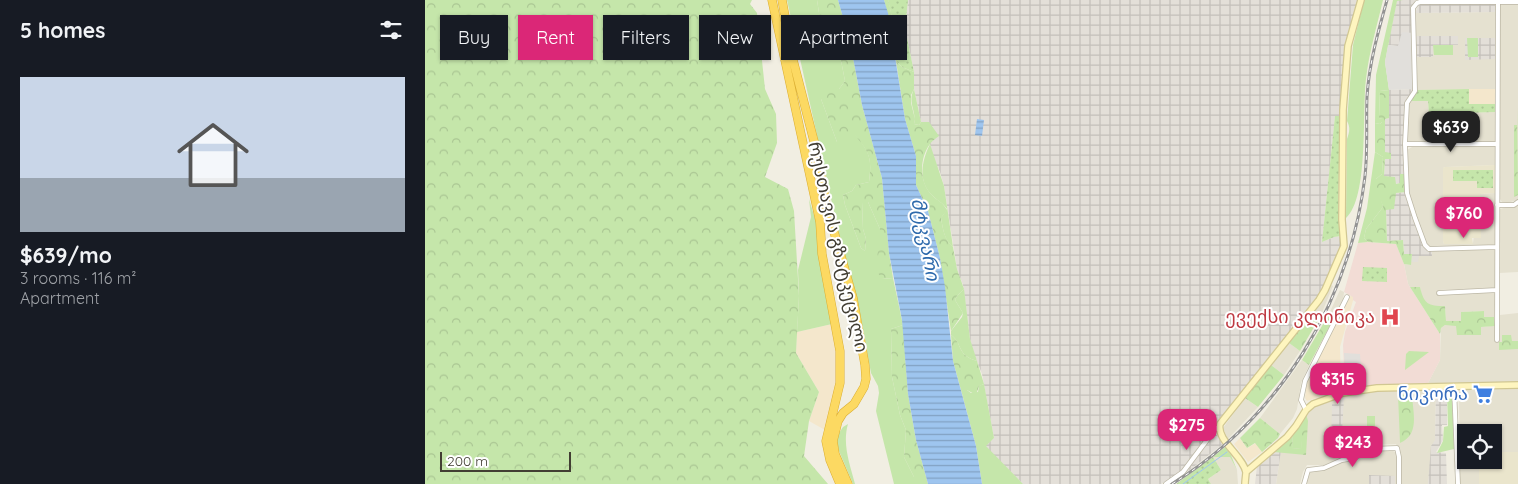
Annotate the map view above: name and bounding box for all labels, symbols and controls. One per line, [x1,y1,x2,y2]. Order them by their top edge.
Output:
chip: Buy [440,15,508,60]
chip: Rent [518,15,593,60]
chip: Filters [603,15,689,60]
chip: New [699,15,771,60]
chip: Apartment [781,15,907,60]
icon: filters [377,16,405,44]
text: 5 homes [20,17,105,43]
icon: home [168,110,258,200]
pin: $639 [1421,110,1481,153]
text: $639 [1433,117,1469,137]
street label: რუსთავის გზატკეცილი [803,139,874,354]
water label: მტკვარი [906,196,946,284]
pin: $760 [1434,196,1494,239]
text: $760 [1446,203,1482,223]
text: $639/mo [20,242,112,268]
text: 3 rooms · 116 m² [20,268,136,288]
text: Apartment [20,288,100,308]
place label: ევექსი კლინიკა [1225,305,1375,328]
hospital icon: ევექსი კლინიკა [1379,306,1401,328]
pin: $315 [1308,362,1368,405]
text: $315 [1321,369,1355,389]
place label: ნიკორა [1398,382,1468,405]
supermarket icon: ნიკორა [1472,383,1494,405]
pin: $275 [1157,408,1217,451]
text: $275 [1169,415,1205,435]
map controls [1457,424,1502,469]
button: locate [1457,424,1502,469]
pin: $243 [1323,426,1383,468]
text: $243 [1335,432,1371,452]
scale bar [440,449,571,472]
text: 200 m [447,452,488,470]

